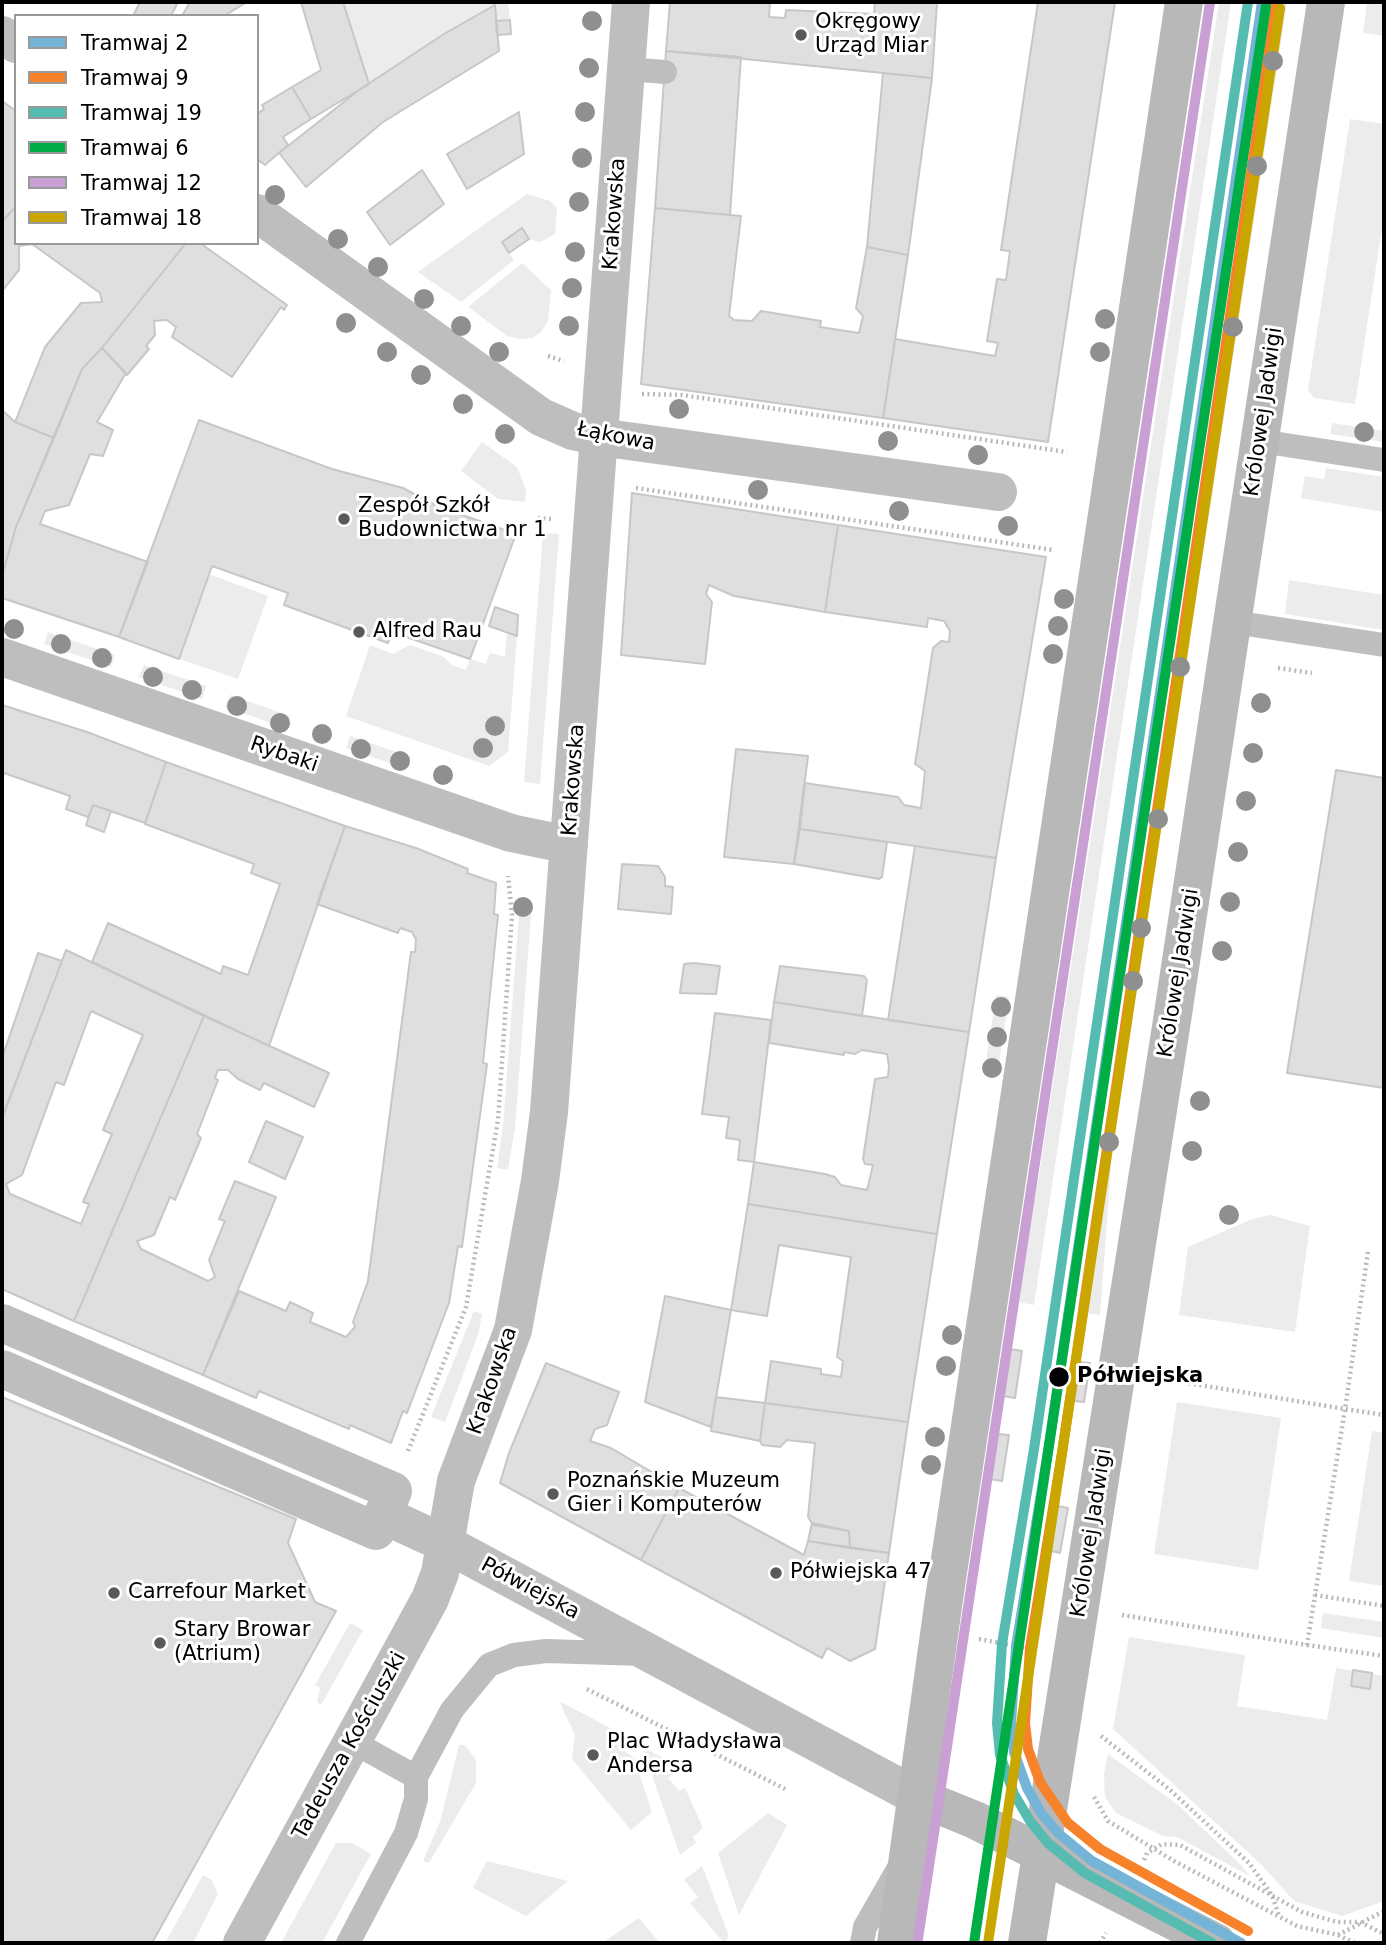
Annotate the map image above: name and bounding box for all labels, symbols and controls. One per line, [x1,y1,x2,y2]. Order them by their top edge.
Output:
place label: Okręgowy Urząd Miar [815,10,928,60]
legend [14,14,259,245]
marker: Okręgowy Urząd Miar [793,27,809,43]
text: Tramwaj 2 [81,31,189,55]
text: Tramwaj 9 [81,66,189,90]
text: Tramwaj 19 [81,101,202,125]
text: Tramwaj 6 [81,136,189,160]
street label: Krakowska [599,157,631,271]
text: Tramwaj 12 [81,171,202,195]
text: Tramwaj 18 [81,206,202,230]
street label: Królowej Jadwigi [1240,326,1288,498]
street label: Łąkowa [575,417,657,457]
place label: Zespół Szkół Budownictwa nr 1 [358,494,547,544]
marker: Zespół Szkół Budownictwa nr 1 [336,511,352,527]
place label: Alfred Rau [373,619,482,645]
marker: Alfred Rau [351,624,367,640]
street label: Krakowska [558,723,590,837]
street label: Rybaki [247,732,321,778]
street label: Królowej Jadwigi [1153,887,1205,1059]
street label: Krakowska [463,1324,523,1438]
place label: Półwiejska [1077,1364,1203,1390]
marker: Półwiejska [1047,1365,1071,1389]
street label: Królowej Jadwigi [1066,1447,1118,1619]
place label: Poznańskie Muzeum Gier i Komputerów [567,1469,780,1519]
marker: Poznańskie Muzeum Gier i Komputerów [545,1486,561,1502]
street label: Półwiejska [476,1553,584,1625]
place label: Półwiejska 47 [790,1560,931,1586]
marker: Półwiejska 47 [768,1565,784,1581]
place label: Carrefour Market [128,1580,306,1606]
marker: Carrefour Market [106,1585,122,1601]
place label: Stary Browar (Atrium) [174,1618,310,1668]
marker: Stary Browar (Atrium) [152,1635,168,1651]
street label: Tadeusza Kościuszki [288,1648,412,1844]
place label: Plac Władysława Andersa [607,1730,782,1780]
marker: Plac Władysława Andersa [585,1747,601,1763]

